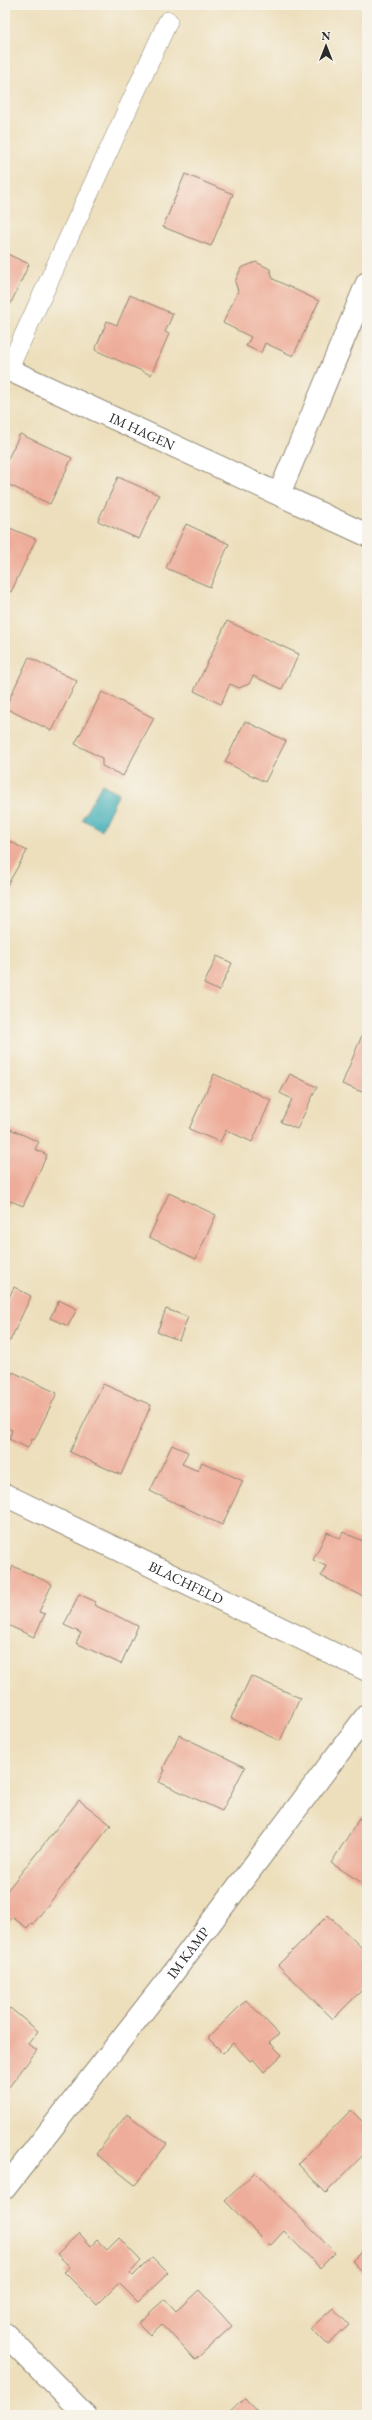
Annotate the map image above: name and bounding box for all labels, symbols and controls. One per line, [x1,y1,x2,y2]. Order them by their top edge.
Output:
north arrow [306,26,346,66]
text: N [322,29,331,43]
street label: IM HAGEN [107,408,178,454]
street label: BLACHFELD [146,1557,227,1608]
street label: IM KAMP [163,1923,213,1982]

